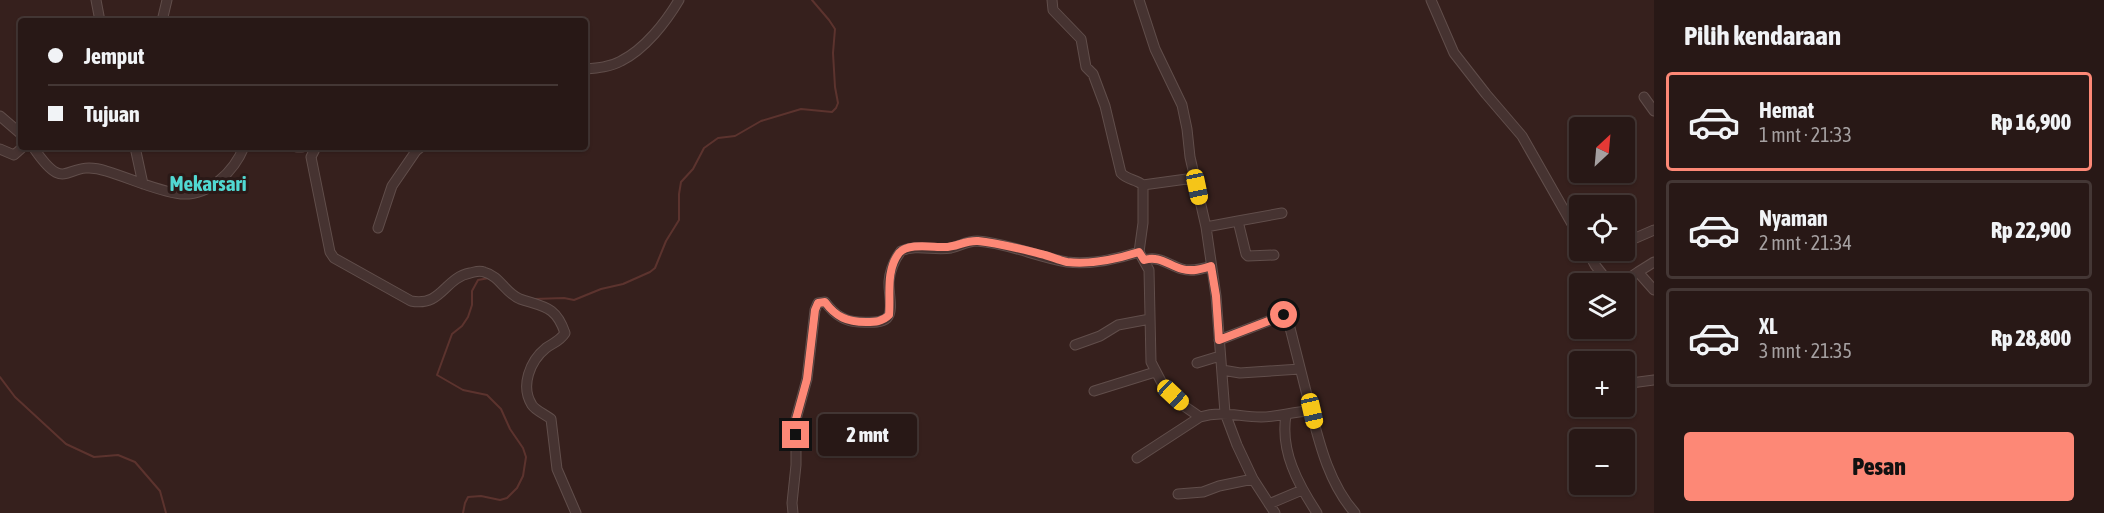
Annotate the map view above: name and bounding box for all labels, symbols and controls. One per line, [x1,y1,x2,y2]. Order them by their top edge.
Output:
text: Pilih kendaraan [1684,20,1841,51]
text: Jemput [84,43,144,69]
icon: car [1687,95,1741,149]
text: Hemat [1759,97,1814,123]
text: Tujuan [84,101,140,127]
text: Rp 16,900 [1991,109,2071,135]
north arrow [1569,117,1635,183]
map controls [1569,117,1635,495]
text: 1 mnt · 21:33 [1759,123,1852,146]
car [1184,168,1210,206]
district label: Mekarsari [169,171,247,195]
button: locate [1569,195,1635,261]
icon: car [1687,203,1741,257]
text: Nyaman [1759,205,1828,231]
text: Rp 22,900 [1991,217,2071,243]
text: 2 mnt · 21:34 [1759,231,1852,254]
button: layers [1569,273,1635,339]
route start [1270,301,1297,328]
icon: car [1687,311,1741,365]
text: XL [1759,313,1777,339]
text: Rp 28,800 [1991,325,2071,351]
text: 3 mnt · 21:35 [1759,339,1852,362]
button: + [1569,351,1635,417]
car [1154,376,1192,414]
car [1299,391,1325,431]
callout: 2 mnt [817,414,916,456]
route end [782,421,809,448]
text: 2 mnt [847,423,889,446]
button: − [1569,429,1635,495]
button: Pesan [1684,432,2074,501]

